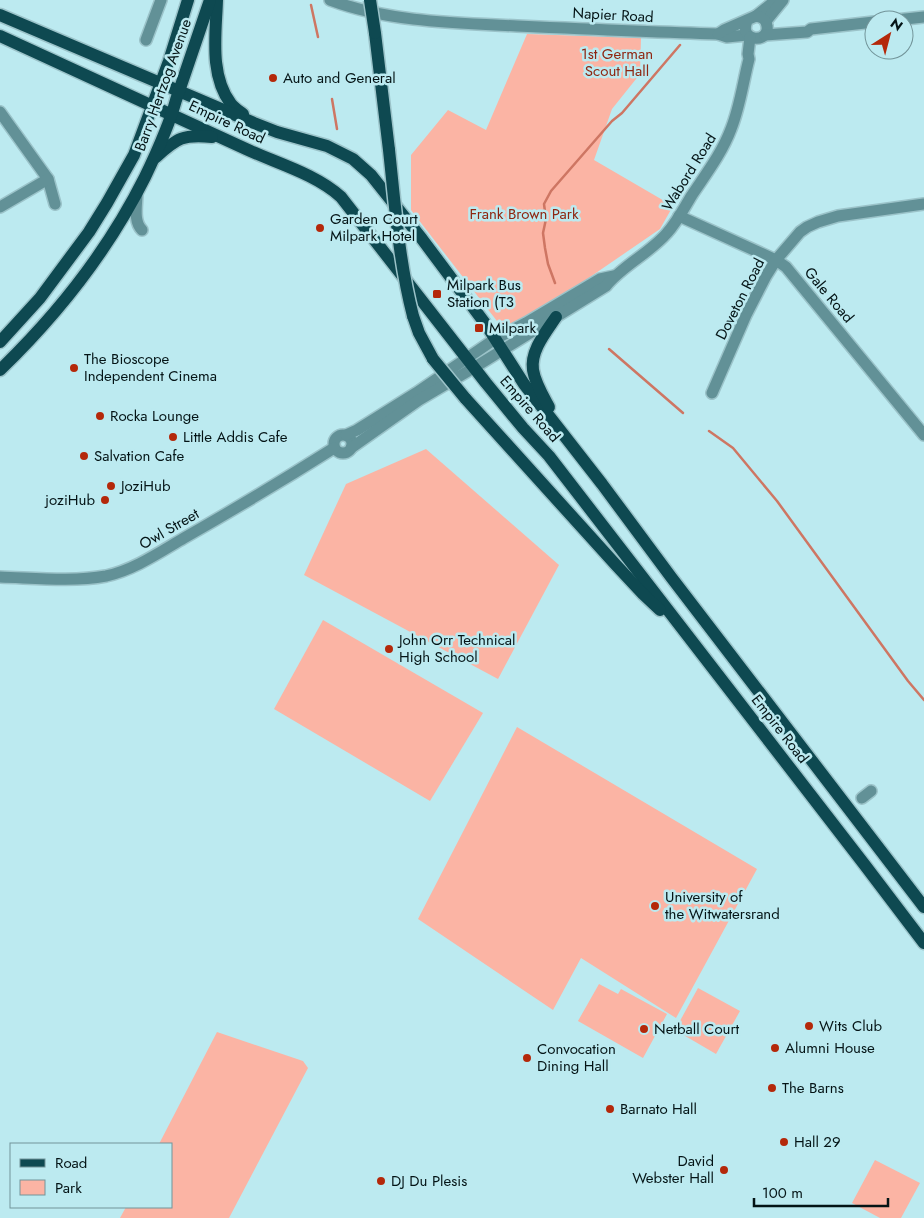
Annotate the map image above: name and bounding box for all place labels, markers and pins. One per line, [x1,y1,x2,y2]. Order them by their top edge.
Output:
place label: Auto and General [283,67,396,89]
marker: Auto and General [267,72,279,84]
place label: Garden Court Milpark Hotel [330,208,418,247]
marker: Garden Court Milpark Hotel [314,222,326,234]
place label: Milpark Bus Station (T3 [447,274,521,313]
marker: Milpark Bus Station (T3 [431,288,443,300]
place label: Milpark [489,317,536,339]
marker: Milpark [473,322,485,334]
place label: The Bioscope Independent Cinema [84,348,217,387]
marker: The Bioscope Independent Cinema [68,362,80,374]
place label: Rocka Lounge [110,405,199,427]
marker: Rocka Lounge [94,410,106,422]
place label: Little Addis Cafe [183,426,288,448]
marker: Little Addis Cafe [167,431,179,443]
place label: Salvation Cafe [94,445,185,467]
marker: Salvation Cafe [78,450,90,462]
place label: JoziHub [119,475,171,497]
marker: JoziHub [105,480,117,492]
place label: joziHub [44,489,95,511]
marker: joziHub [99,494,111,506]
place label: John Orr Technical High School [397,629,516,668]
marker: John Orr Technical High School [383,643,395,655]
place label: University of the Witwatersrand [665,886,780,925]
marker: University of the Witwatersrand [649,900,661,912]
place label: Wits Club [819,1015,882,1037]
place label: Netball Court [654,1018,740,1040]
marker: Wits Club [803,1020,815,1032]
marker: Netball Court [638,1023,650,1035]
place label: Alumni House [785,1037,875,1059]
place label: Convocation Dining Hall [537,1038,616,1077]
marker: Alumni House [769,1042,781,1054]
marker: Convocation Dining Hall [521,1052,533,1064]
place label: The Barns [782,1077,844,1099]
marker: The Barns [766,1082,778,1094]
place label: Barnato Hall [620,1098,697,1120]
marker: Barnato Hall [604,1103,616,1115]
place label: Hall 29 [794,1131,841,1153]
marker: Hall 29 [778,1136,790,1148]
place label: David Webster Hall [632,1150,714,1189]
marker: David Webster Hall [718,1164,730,1176]
place label: DJ Du Plesis [391,1170,467,1192]
marker: DJ Du Plesis [375,1175,387,1187]

